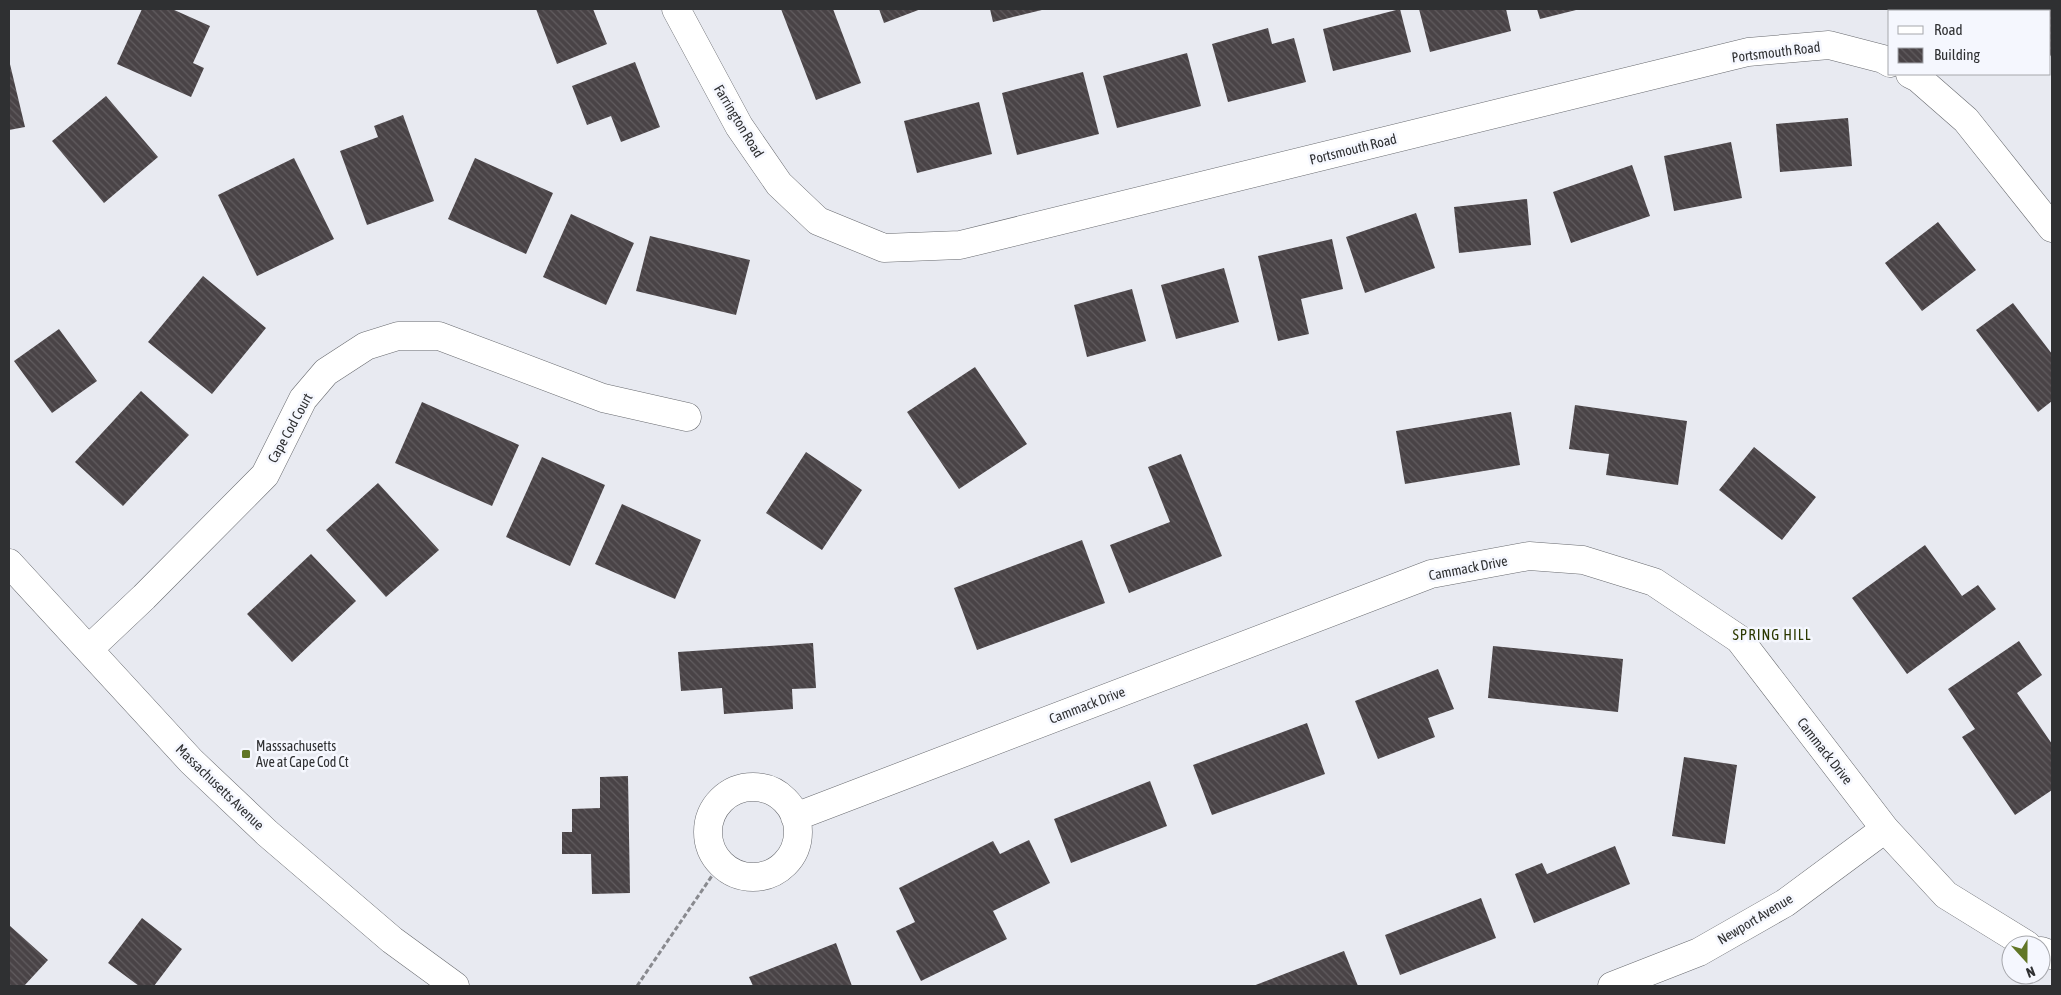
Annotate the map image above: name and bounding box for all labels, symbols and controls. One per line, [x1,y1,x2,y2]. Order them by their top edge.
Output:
legend [1888,10,2051,75]
text: Road [1934,21,1963,38]
street label: Portsmouth Road [1731,39,1821,65]
text: Building [1934,46,1980,63]
street label: Farrington Road [711,82,767,160]
street label: Portsmouth Road [1308,130,1398,168]
street label: Cape Cod Court [264,391,316,465]
street label: Cammack Drive [1427,553,1509,583]
district label: SPRING HILL [1733,626,1811,643]
street label: Cammack Drive [1047,683,1127,727]
street label: Cammack Drive [1794,715,1856,787]
place label: Masssachusetts Ave at Cape Cod Ct [256,738,349,770]
street label: Massachusetts Avenue [173,741,267,833]
marker: Masssachusetts Ave at Cape Cod Ct [240,748,252,760]
street label: Newport Avenue [1715,890,1795,948]
north arrow [2001,935,2051,985]
text: N [2024,963,2037,981]

